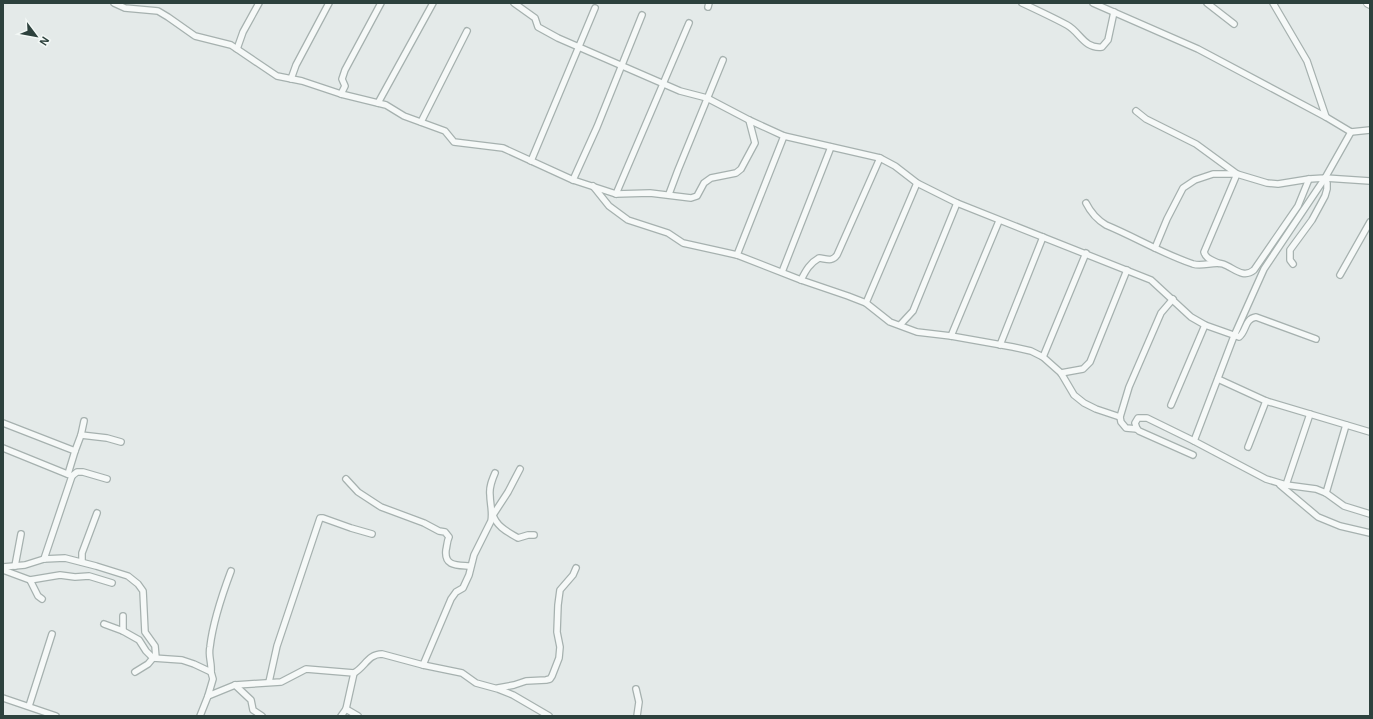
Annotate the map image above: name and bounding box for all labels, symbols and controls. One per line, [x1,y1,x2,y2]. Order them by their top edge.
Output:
north arrow [16,16,56,56]
text: N [37,35,52,48]

